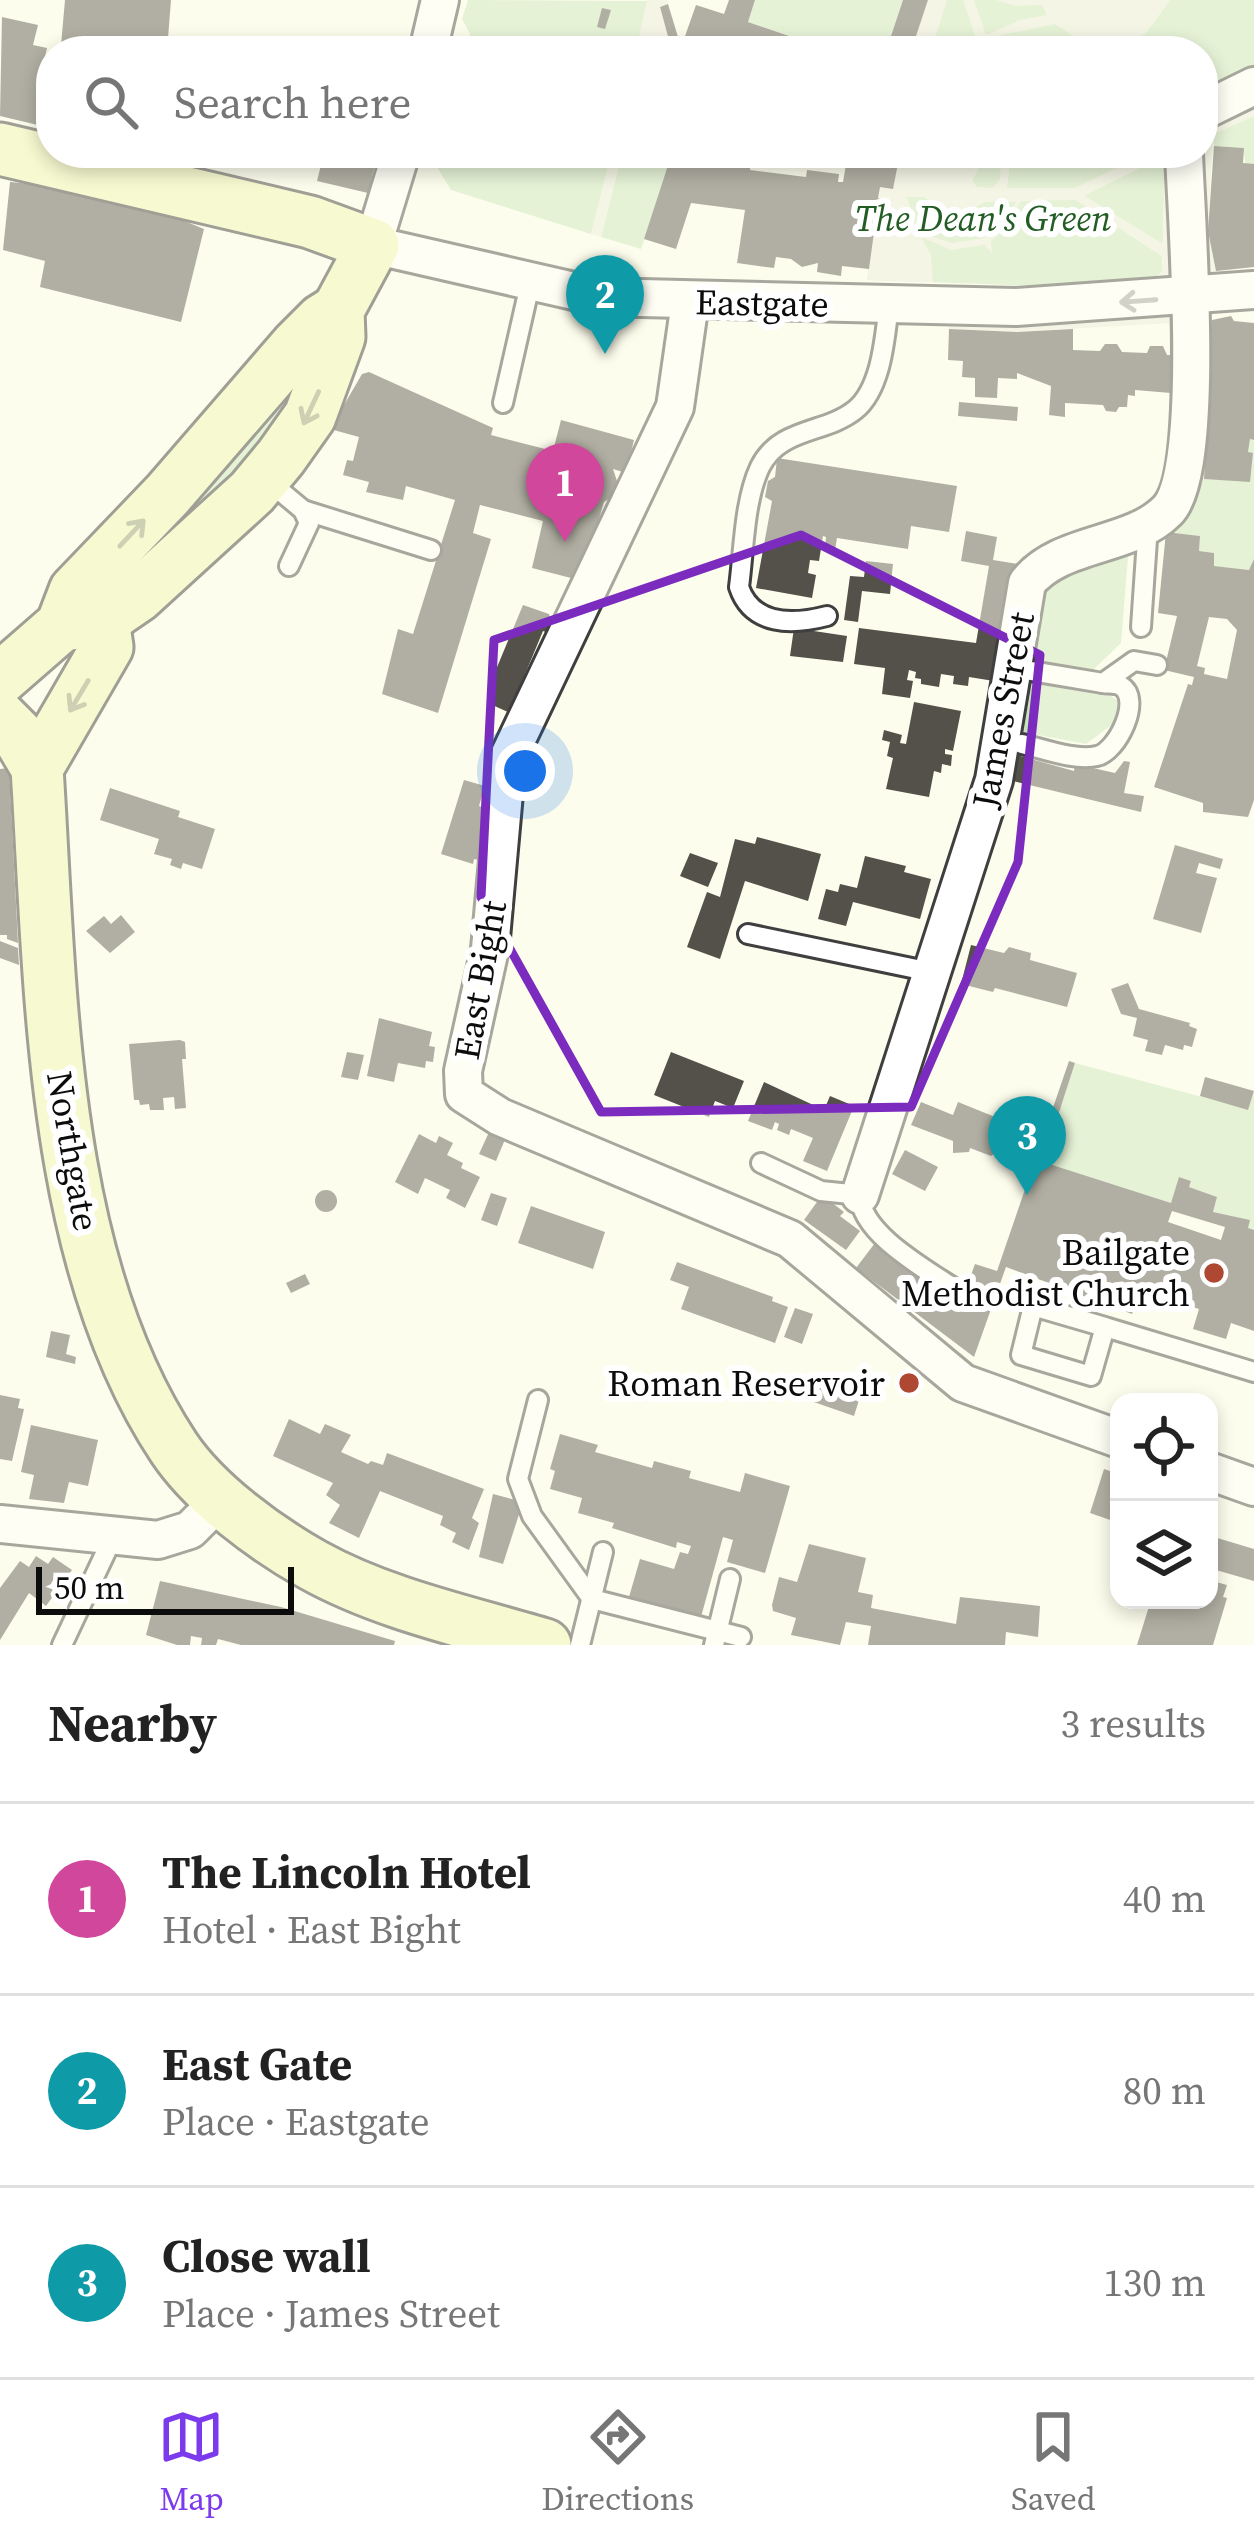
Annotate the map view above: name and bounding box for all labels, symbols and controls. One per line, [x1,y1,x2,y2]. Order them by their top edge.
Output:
search box [36,36,1218,168]
icon: search [78,69,144,135]
text: Search here [174,71,411,133]
park label: The Dean's Green [855,194,1111,243]
pin: 2 [566,255,644,354]
street label: Eastgate [695,277,829,329]
one-way arrow [1119,290,1158,313]
one-way arrow [299,389,321,425]
pin: 1 [526,443,604,542]
one-way arrow [117,519,145,549]
street label: James Street [960,608,1046,813]
one-way arrow [67,678,91,713]
your location [495,741,555,801]
street label: East Bight [442,896,518,1063]
street label: Northgate [35,1067,111,1235]
pin: 3 [988,1096,1066,1195]
place label: Bailgate Methodist Church [901,1228,1190,1318]
marker: Bailgate Methodist Church [1201,1260,1227,1286]
place label: Roman Reservoir [607,1359,885,1408]
marker: Roman Reservoir [896,1370,922,1396]
map controls [1110,1393,1218,1609]
button: locate [1110,1393,1218,1501]
button: layers [1110,1501,1218,1609]
scale bar [36,1561,294,1614]
text: 50 m [54,1565,124,1610]
text: Nearby [48,1688,217,1758]
text: 3 results [1061,1697,1206,1750]
text: The Lincoln Hotel [162,1841,531,1903]
text: 1 [76,1872,98,1925]
text: 40 m [1123,1872,1206,1925]
text: Hotel · East Bight [162,1903,461,1956]
text: East Gate [162,2033,352,2095]
text: 2 [76,2064,98,2117]
text: 80 m [1123,2064,1206,2117]
text: Place · Eastgate [162,2095,430,2148]
text: Close wall [162,2225,371,2287]
text: 3 [76,2256,98,2309]
text: 130 m [1103,2256,1206,2309]
text: Place · James Street [162,2287,500,2340]
tab: Map [158,2404,224,2521]
tab: Directions [541,2404,694,2521]
tab: Saved [1011,2404,1096,2521]

